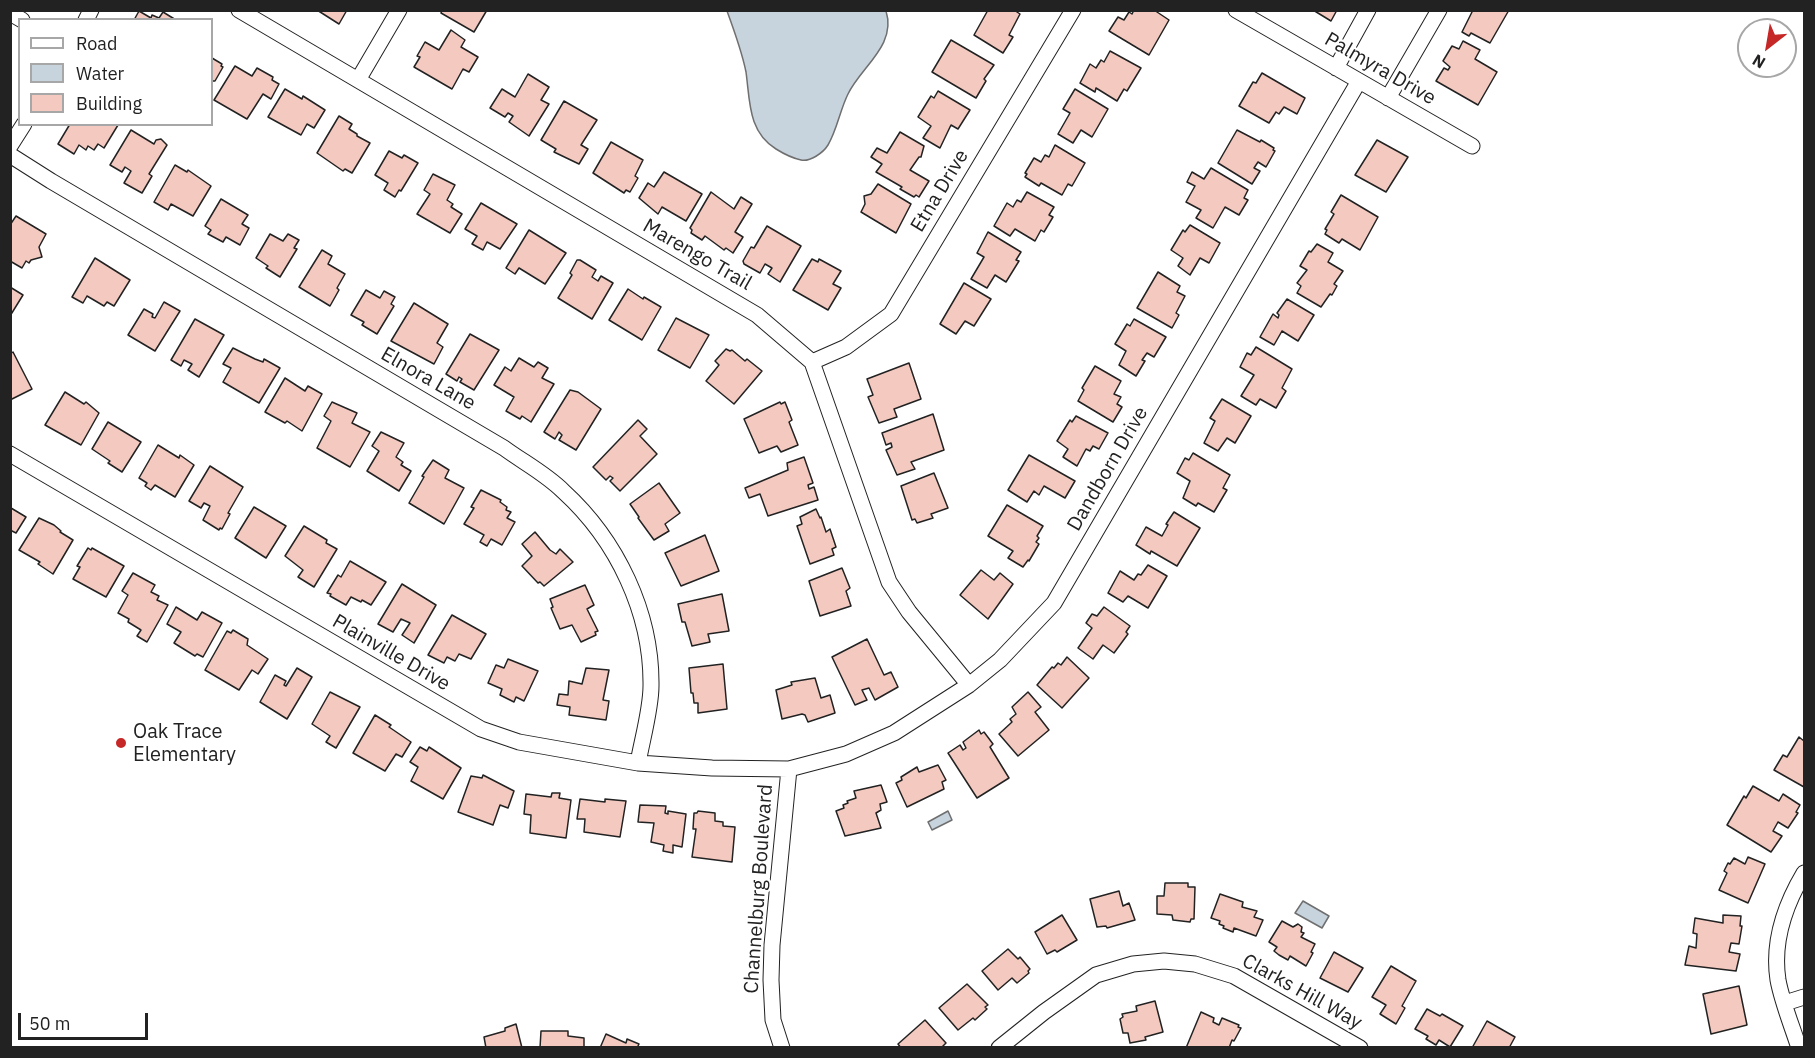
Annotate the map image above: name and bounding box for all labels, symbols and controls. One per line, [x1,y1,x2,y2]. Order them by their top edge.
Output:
legend [18,18,213,126]
north arrow [1737,18,1797,78]
street label: Palmyra Drive [1320,28,1440,110]
text: Road [76,32,117,55]
text: N [1749,50,1769,73]
text: Water [76,62,124,85]
text: Building [76,92,142,115]
street label: Etna Drive [906,145,974,237]
street label: Marengo Trail [638,214,756,296]
street label: Elnora Lane [376,342,480,416]
street label: Dandborn Drive [1063,403,1153,535]
street label: Plainville Drive [328,610,454,696]
place label: Oak Trace Elementary [133,720,236,767]
marker: Oak Trace Elementary [114,736,128,750]
street label: Channelburg Boulevard [740,784,778,994]
street label: Clarks Hill Way [1238,949,1366,1035]
scale bar [21,1001,152,1039]
text: 50 m [29,1012,71,1035]

